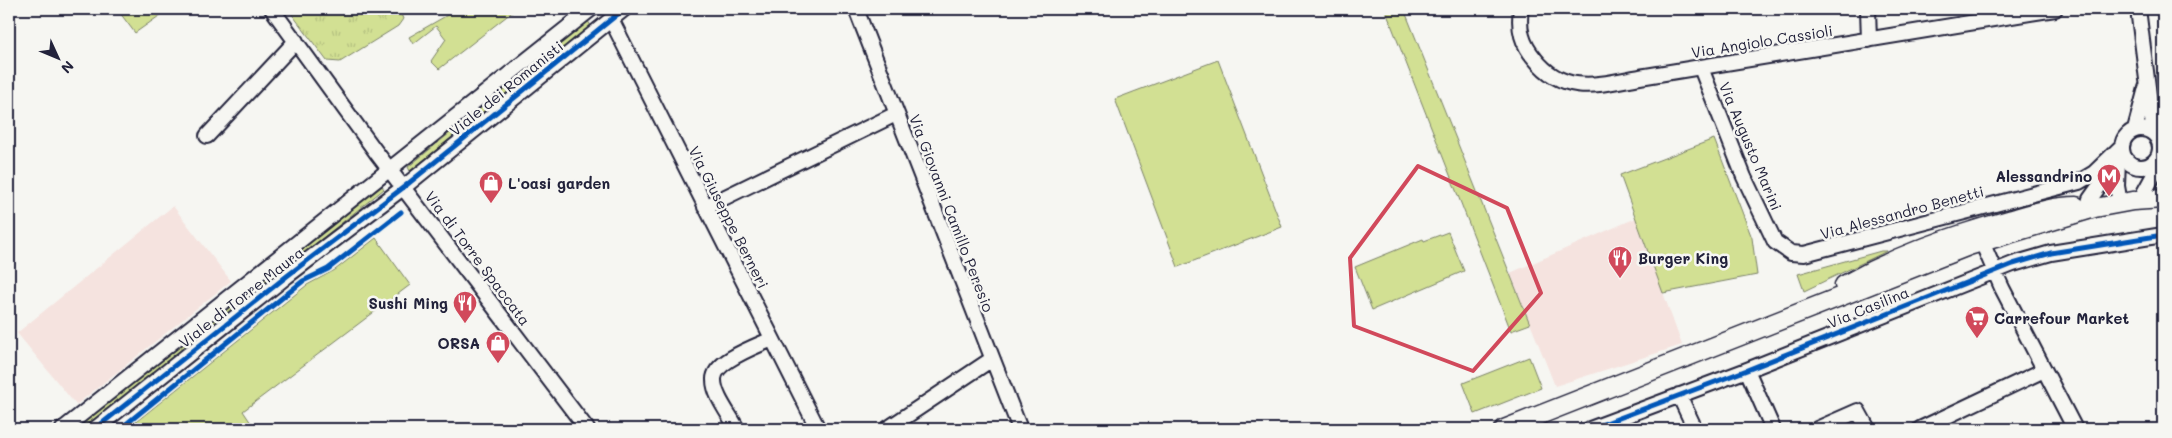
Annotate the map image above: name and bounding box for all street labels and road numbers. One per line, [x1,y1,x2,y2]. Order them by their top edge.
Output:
street label: Via Angiolo Cassioli [1690,20,1834,62]
street label: Viale dei Romanisti [445,36,567,140]
street label: Via Augusto Marini [1715,79,1787,213]
street label: Via Giovanni Camillo Peresio [905,111,999,315]
street label: Via Giuseppe Berneri [684,142,774,292]
street label: Via Alessandro Benetti [1818,180,1986,244]
street label: Via di Torre Spaccata [421,187,535,329]
street label: Viale di Torre Maura [175,242,307,352]
street label: Via Casilina [1824,282,1912,332]

